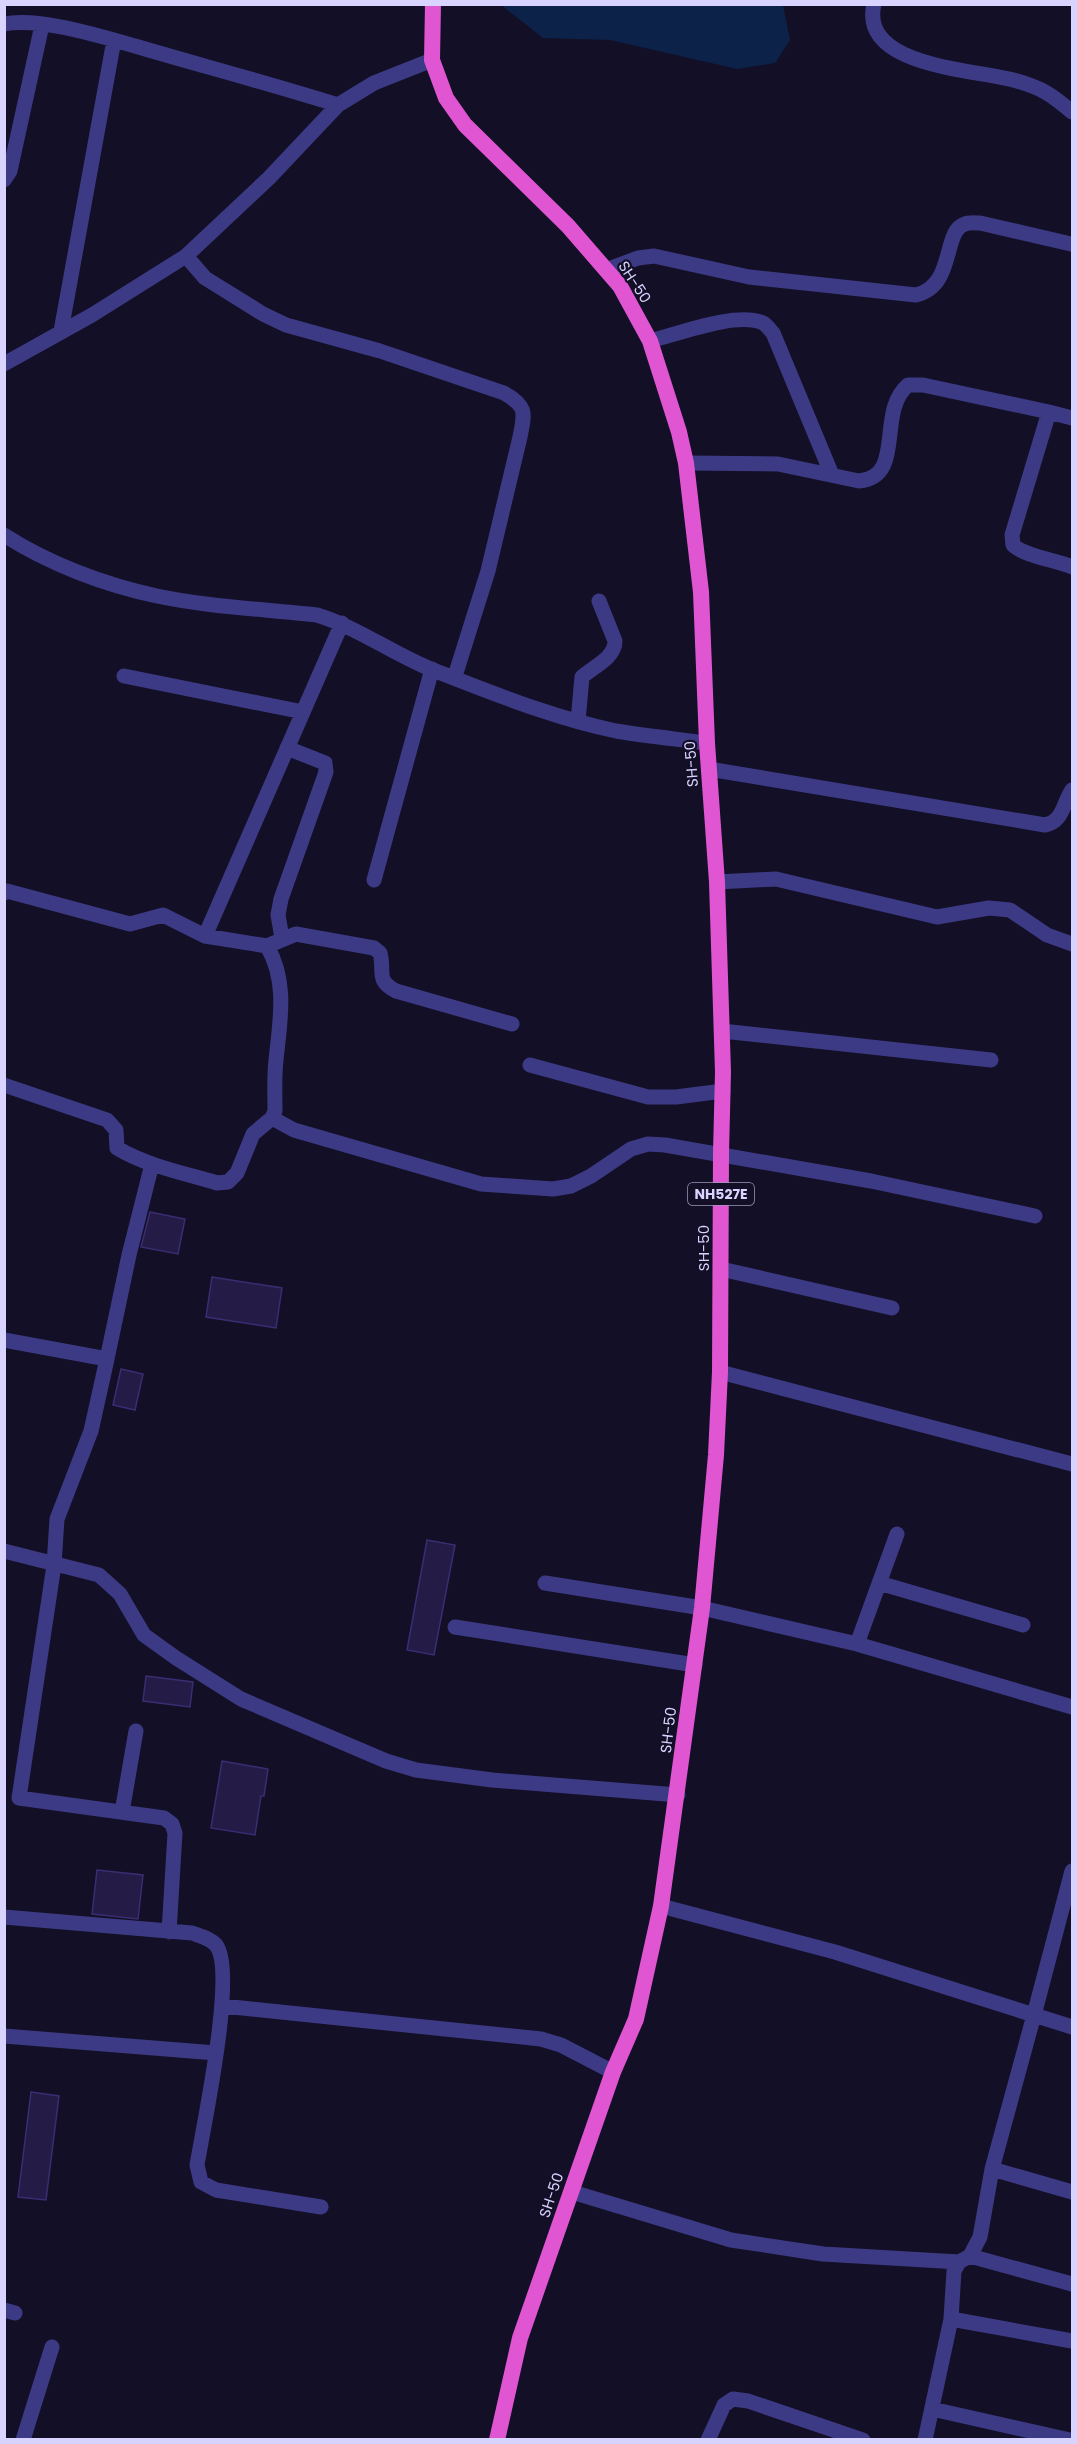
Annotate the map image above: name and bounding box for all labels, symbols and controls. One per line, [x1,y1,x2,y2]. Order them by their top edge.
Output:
street label: SH-50 [614,257,656,307]
street label: SH-50 [679,740,703,788]
road number: NH527E [688,1183,754,1205]
street label: SH-50 [693,1225,714,1271]
street label: SH-50 [655,1706,681,1754]
street label: SH-50 [534,2170,568,2220]

